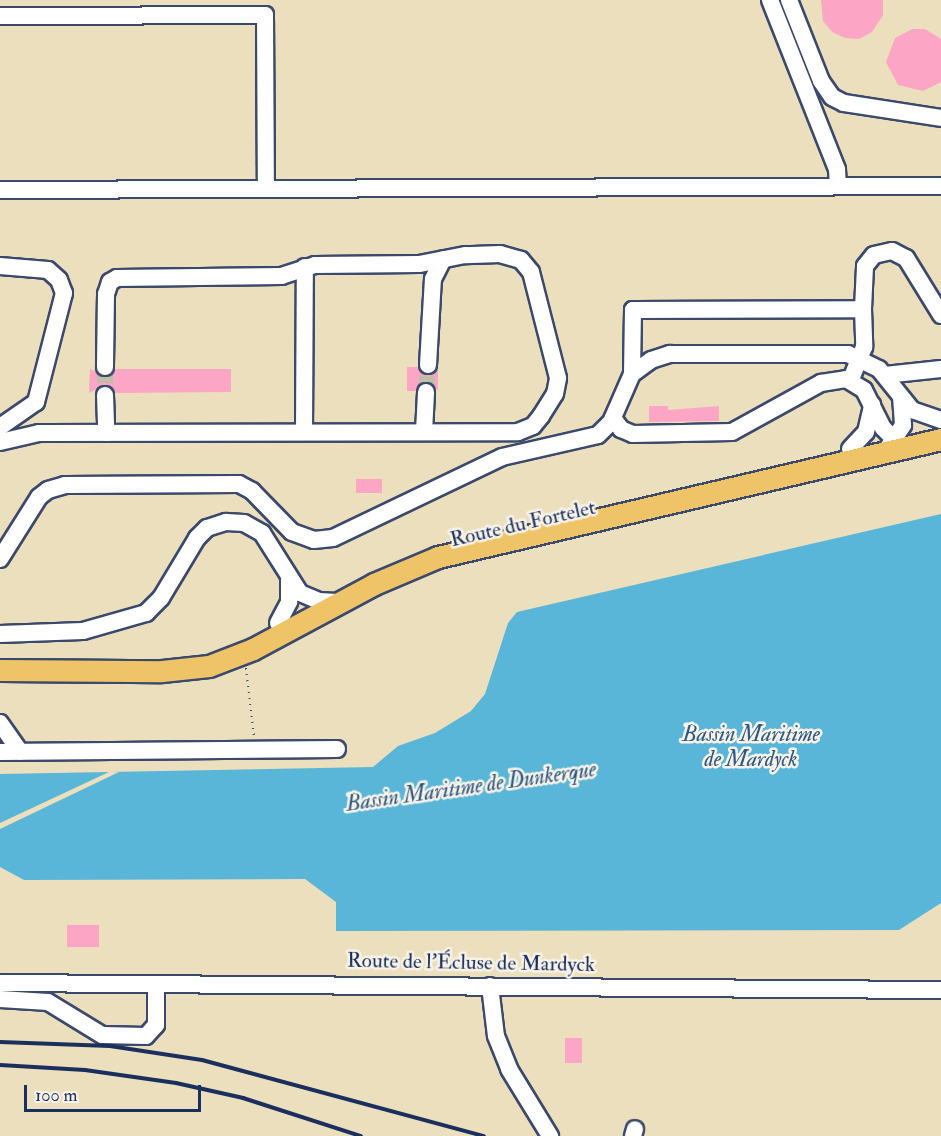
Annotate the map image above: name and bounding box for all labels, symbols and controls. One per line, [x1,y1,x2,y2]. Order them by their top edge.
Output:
street label: Route du Fortelet [448,495,598,553]
water label: Bassin Maritime de Mardyck [682,721,820,772]
water label: Bassin Maritime de Dunkerque [344,756,598,818]
street label: Route de l'Écluse de Mardyck [347,948,595,978]
scale bar [27,1073,204,1111]
text: 100 m [35,1084,78,1107]

